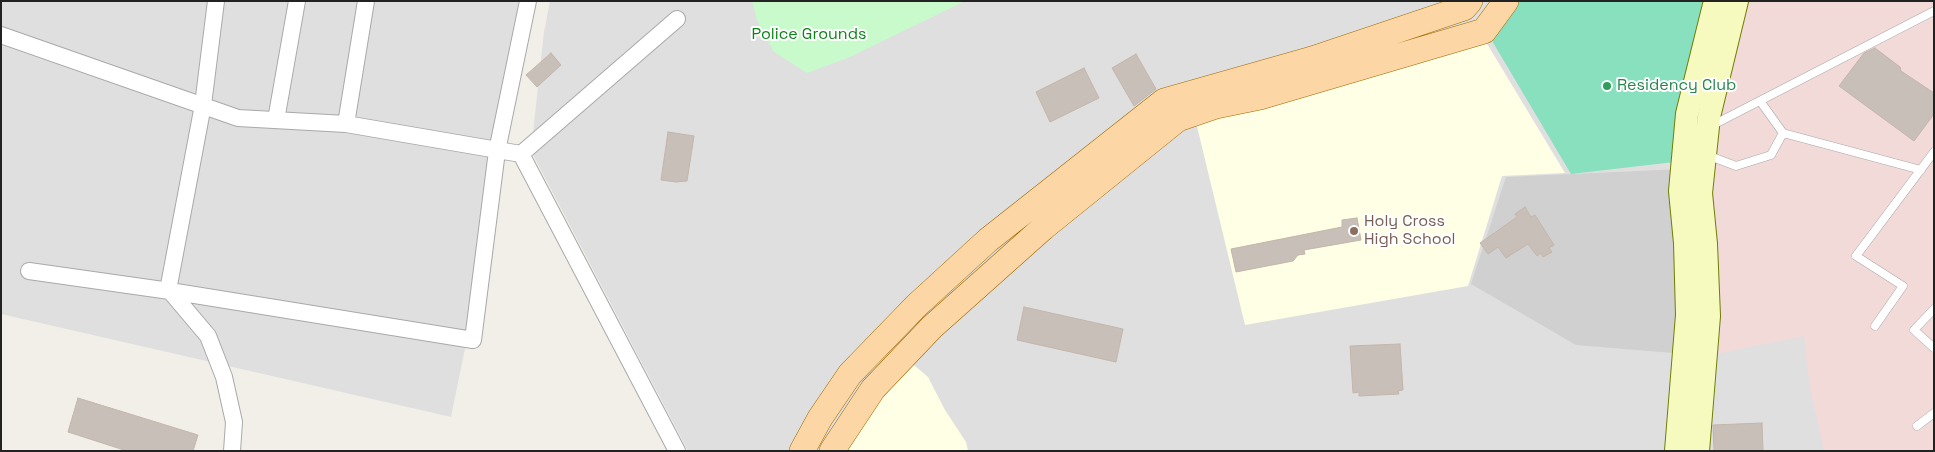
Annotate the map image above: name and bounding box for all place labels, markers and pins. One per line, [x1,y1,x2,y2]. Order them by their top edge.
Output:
place label: Residency Club [1617,76,1736,96]
marker: Residency Club [1601,80,1613,92]
place label: Holy Cross High School [1364,212,1455,250]
marker: Holy Cross High School [1348,225,1360,237]

